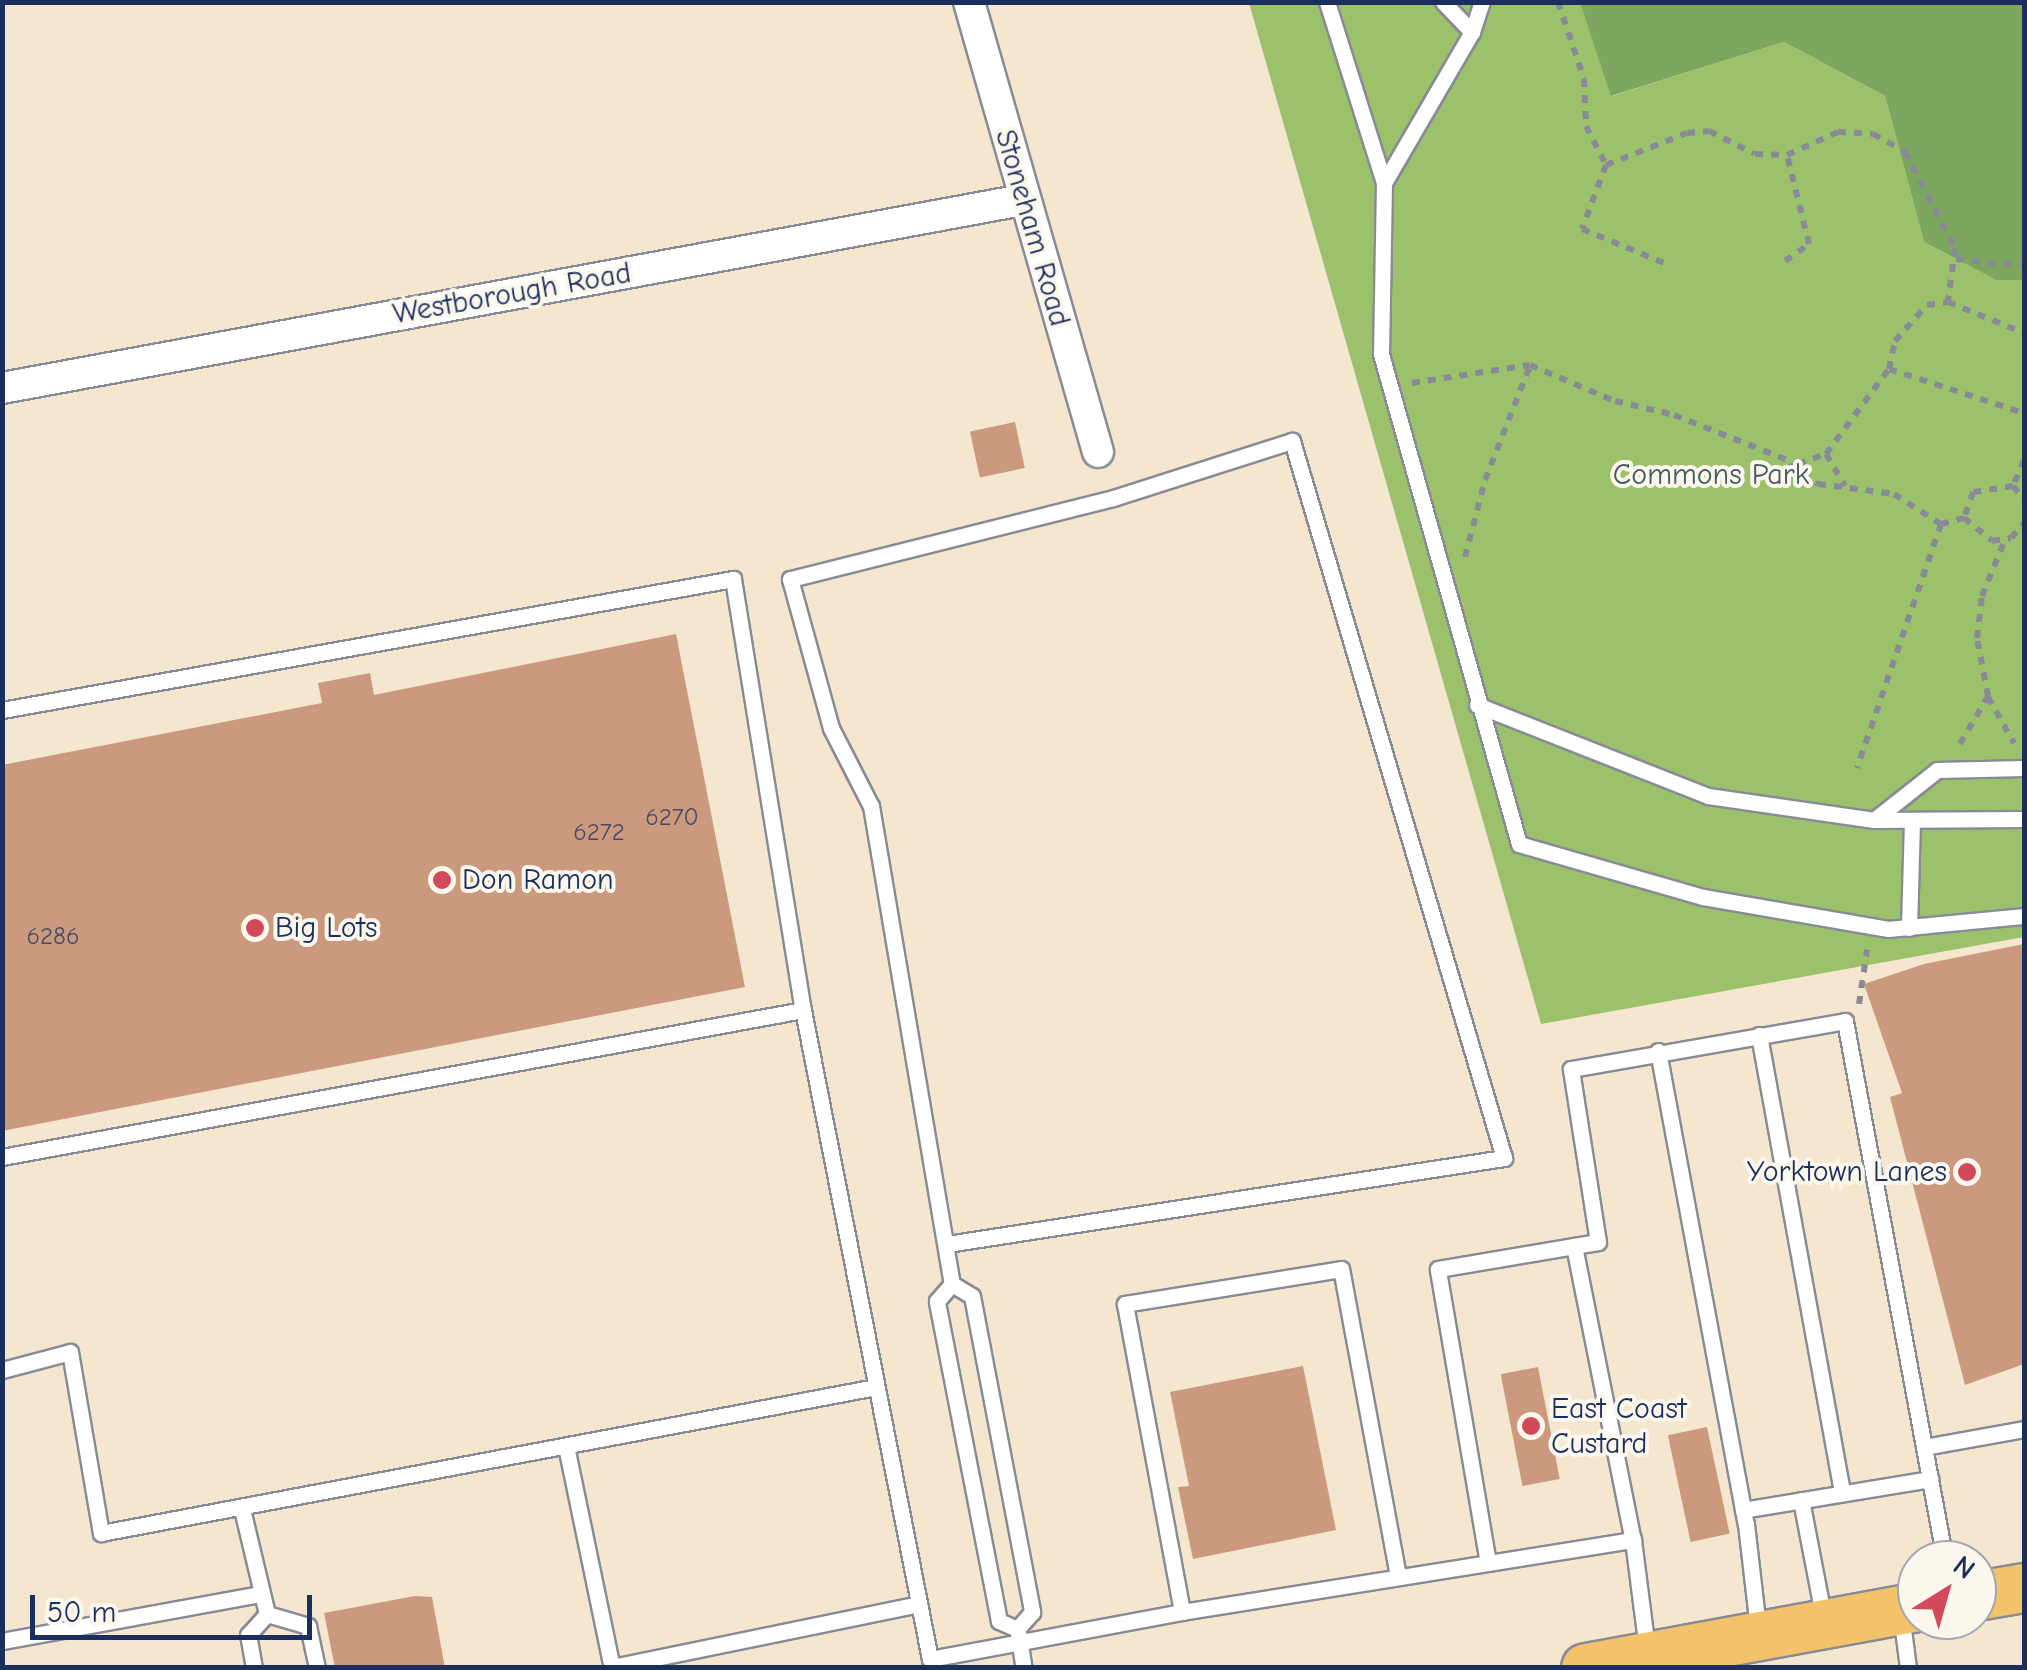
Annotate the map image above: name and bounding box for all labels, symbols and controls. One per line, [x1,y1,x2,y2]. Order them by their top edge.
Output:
street label: Stoneham Road [987,126,1077,330]
street label: Westborough Road [390,255,634,333]
park label: Commons Park [1613,457,1809,493]
house number: 6270 [645,802,699,832]
house number: 6272 [573,817,625,847]
place label: Don Ramon [462,862,614,898]
marker: Don Ramon [431,869,453,891]
place label: Big Lots [275,910,377,946]
marker: Big Lots [244,917,266,939]
house number: 6286 [26,921,80,951]
place label: Yorktown Lanes [1747,1154,1947,1190]
marker: Yorktown Lanes [1956,1161,1978,1183]
place label: East Coast Custard [1551,1391,1686,1462]
marker: East Coast Custard [1520,1415,1542,1437]
north arrow [1897,1540,1997,1640]
text: N [1947,1549,1981,1586]
scale bar [35,1575,318,1637]
text: 50 m [47,1595,116,1630]

